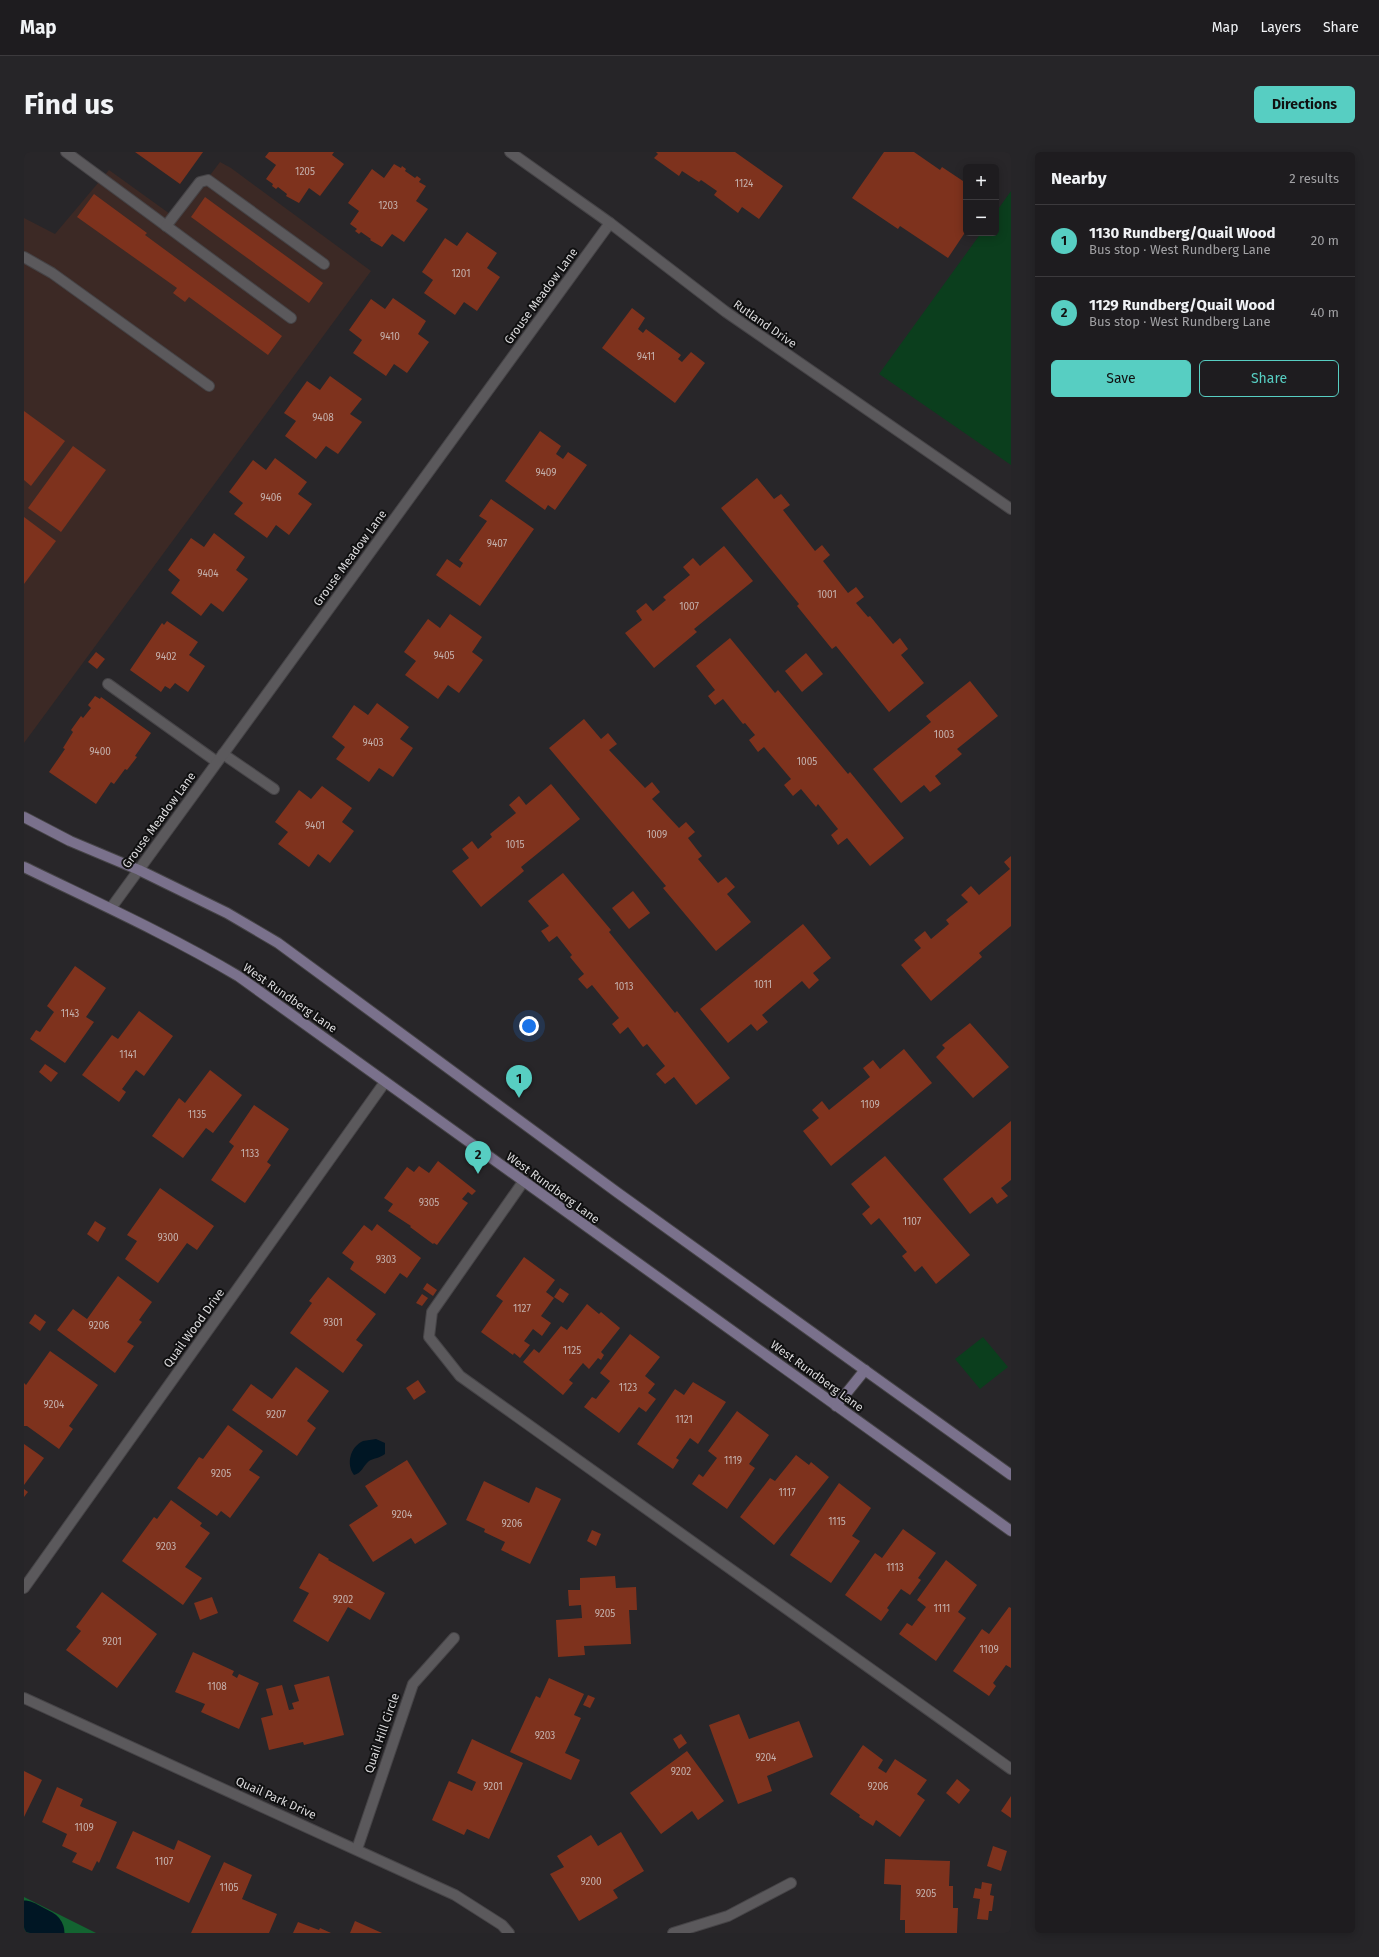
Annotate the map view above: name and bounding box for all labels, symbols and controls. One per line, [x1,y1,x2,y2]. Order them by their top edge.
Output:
text: Map [20,16,57,39]
text: Map [1212,19,1238,36]
text: Layers [1260,19,1301,36]
text: Share [1323,19,1359,36]
button: Directions [1254,86,1355,123]
text: Find us [24,88,114,121]
map controls [963,164,999,236]
button: + [963,164,999,200]
house number: 1205 [295,166,315,178]
text: Nearby [1051,168,1106,189]
text: 2 results [1289,171,1339,186]
house number: 1124 [735,178,754,190]
house number: 1203 [378,200,398,212]
button: − [963,200,999,236]
text: 1130 Rundberg/Quail Wood [1089,224,1276,242]
text: 1 [1061,233,1067,248]
text: 20 m [1311,233,1339,248]
text: Bus stop · West Rundberg Lane [1089,242,1271,257]
street label: Grouse Meadow Lane [501,245,581,347]
house number: 1201 [452,268,470,280]
text: 1129 Rundberg/Quail Wood [1089,296,1275,314]
street label: Rutland Drive [731,297,799,351]
text: 2 [1061,305,1067,320]
text: 40 m [1310,305,1339,320]
text: Bus stop · West Rundberg Lane [1089,314,1271,329]
house number: 9410 [380,331,400,343]
house number: 9411 [637,351,655,363]
button: Save [1051,360,1191,397]
button: Share [1199,360,1339,397]
house number: 9408 [312,412,334,424]
house number: 9409 [535,467,557,479]
house number: 9406 [260,492,282,504]
street label: Grouse Meadow Lane [310,507,390,609]
house number: 9407 [487,538,508,550]
house number: 9404 [197,568,219,580]
house number: 1001 [817,589,837,601]
house number: 1007 [679,601,699,613]
house number: 9405 [433,650,455,662]
house number: 9402 [156,651,176,663]
house number: 1003 [934,729,954,741]
house number: 9403 [363,737,383,749]
house number: 9400 [89,746,111,758]
house number: 1005 [797,756,817,768]
street label: Grouse Meadow Lane [119,769,199,871]
house number: 9401 [305,820,325,832]
house number: 1009 [647,829,667,841]
house number: 1015 [506,839,525,851]
street label: West Rundberg Lane [240,960,340,1036]
house number: 1011 [754,979,772,991]
house number: 1013 [615,981,633,993]
house number: 1143 [61,1008,79,1020]
your location [519,1016,539,1036]
house number: 1141 [119,1049,137,1061]
pin: 1 [506,1065,532,1098]
house number: 1109 [860,1099,880,1111]
house number: 1135 [188,1109,206,1121]
pin: 2 [465,1141,491,1174]
house number: 1133 [241,1148,259,1160]
street label: West Rundberg Lane [504,1150,602,1226]
house number: 9305 [419,1197,439,1209]
house number: 1107 [903,1216,922,1228]
house number: 9300 [157,1232,179,1244]
house number: 9303 [376,1254,396,1266]
street label: Quail Wood Drive [161,1286,227,1370]
house number: 1127 [513,1303,531,1315]
house number: 9301 [323,1317,343,1329]
house number: 9206 [89,1320,109,1332]
street label: West Rundberg Lane [768,1338,866,1414]
house number: 1125 [563,1345,581,1357]
house number: 1123 [619,1382,637,1394]
house number: 9204 [44,1399,65,1411]
house number: 9207 [266,1409,286,1421]
house number: 1121 [675,1414,693,1426]
house number: 1119 [724,1455,742,1467]
house number: 9205 [211,1468,231,1480]
house number: 1117 [778,1487,796,1499]
house number: 9204 [392,1509,413,1521]
house number: 1115 [828,1516,846,1528]
house number: 9206 [502,1518,522,1530]
house number: 9203 [156,1541,176,1553]
house number: 1113 [886,1562,904,1574]
house number: 9202 [333,1594,353,1606]
house number: 1111 [934,1603,950,1615]
house number: 9205 [595,1608,615,1620]
house number: 9201 [102,1636,122,1648]
house number: 1109 [979,1644,999,1656]
house number: 1108 [207,1681,227,1693]
street label: Quail Hill Circle [362,1691,402,1775]
house number: 9203 [535,1730,555,1742]
house number: 9204 [756,1752,777,1764]
house number: 9202 [671,1766,691,1778]
street label: Quail Park Drive [233,1774,319,1822]
house number: 9201 [483,1781,503,1793]
house number: 9206 [868,1781,888,1793]
house number: 1109 [74,1822,94,1834]
house number: 1107 [155,1856,174,1868]
house number: 9200 [580,1876,602,1888]
house number: 1105 [219,1882,239,1894]
house number: 9205 [916,1888,936,1900]

